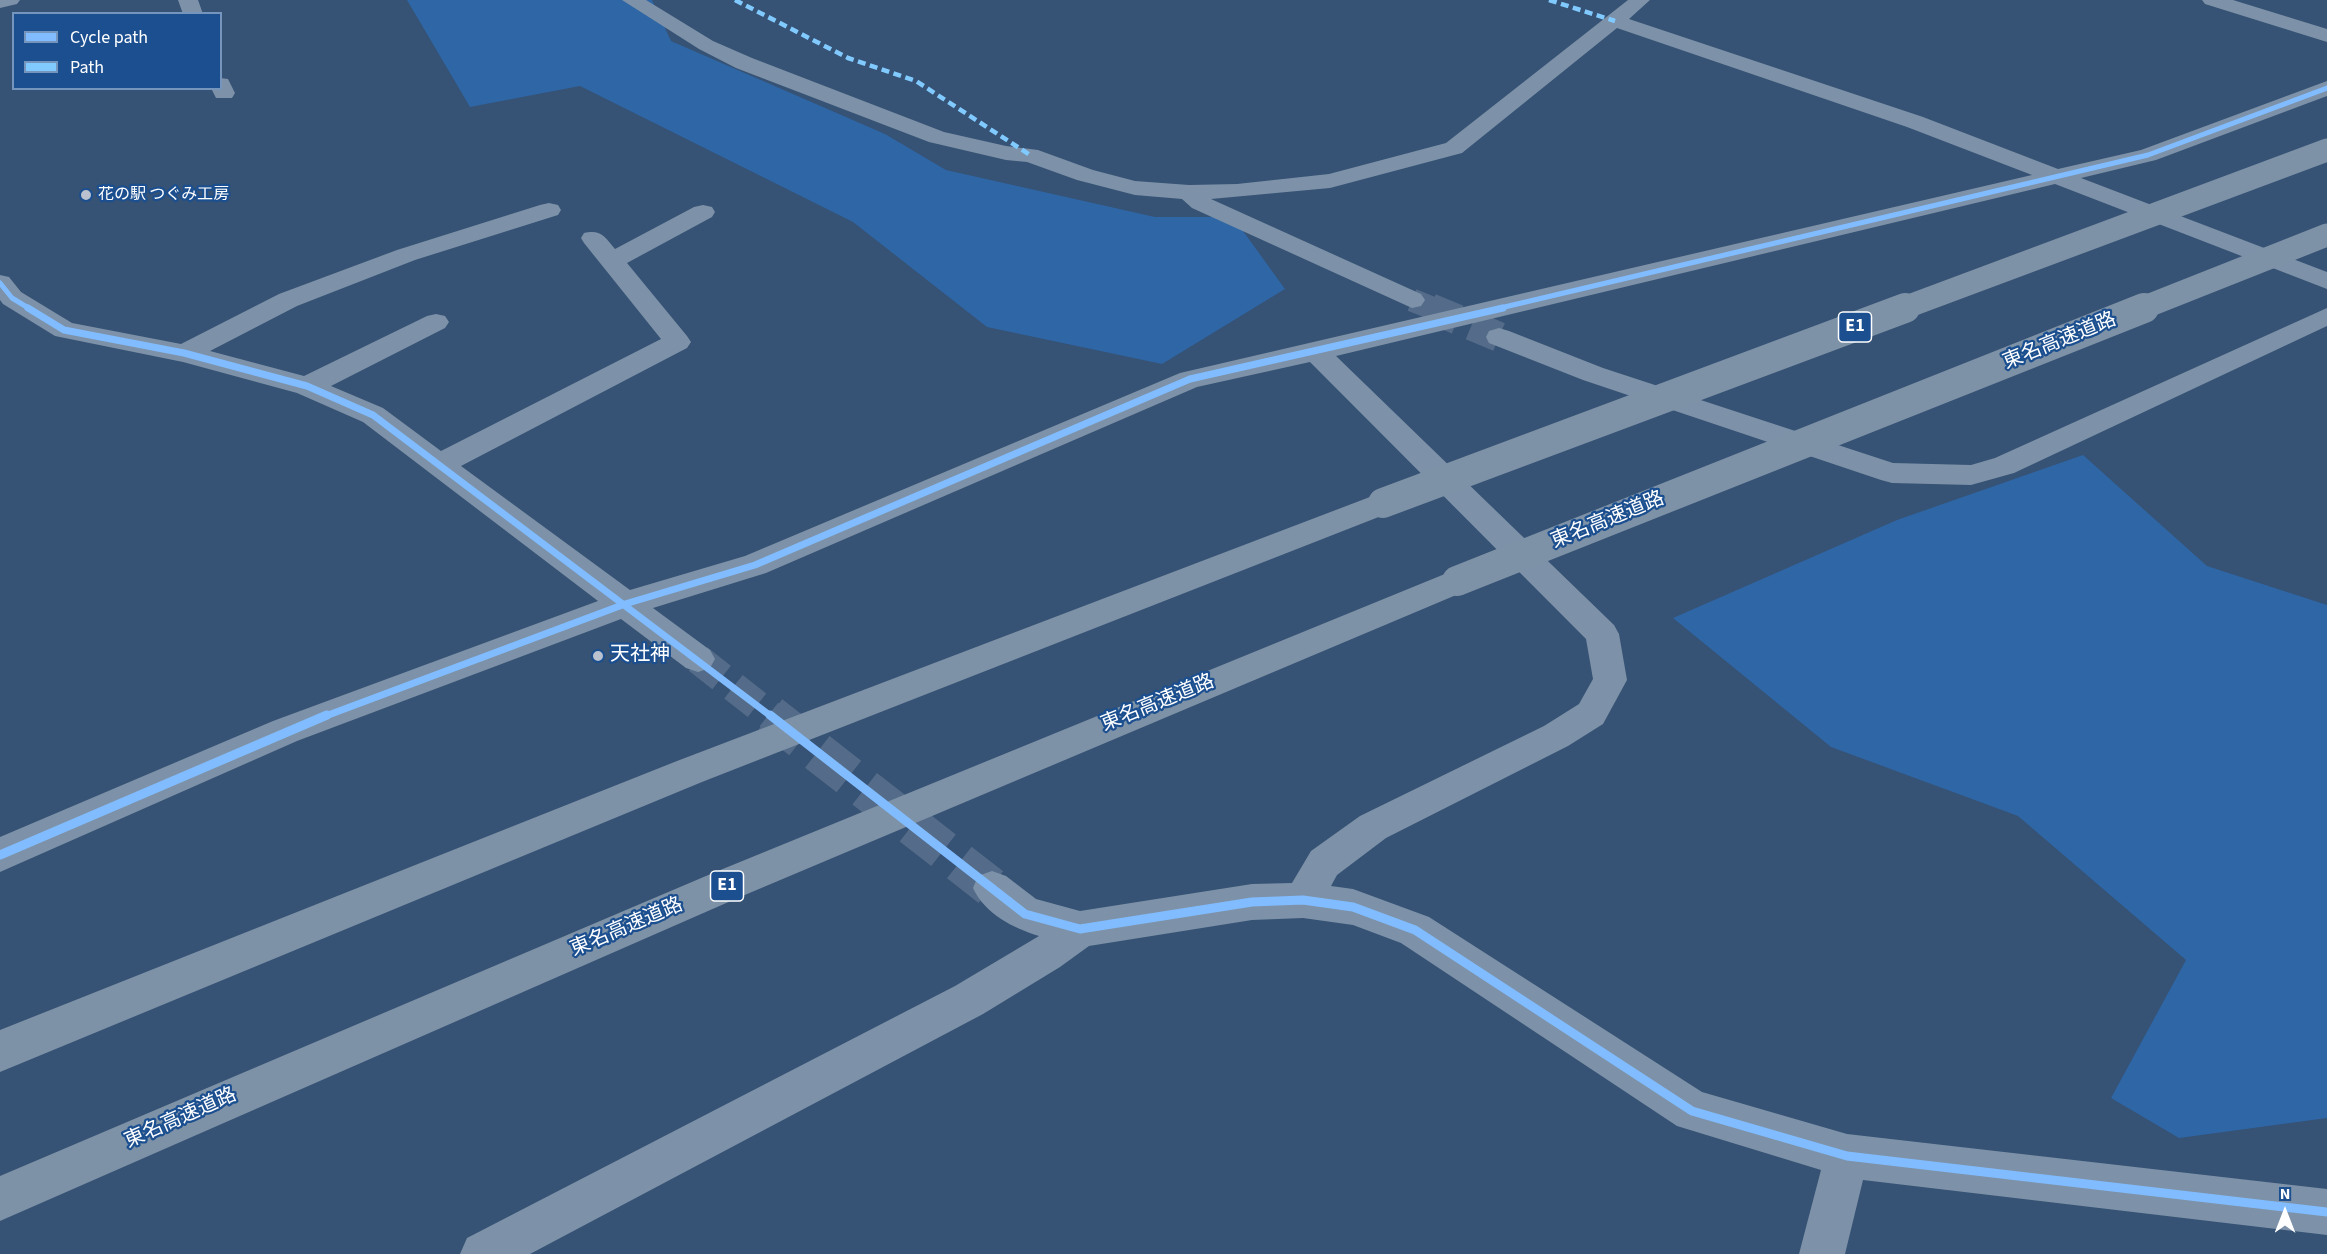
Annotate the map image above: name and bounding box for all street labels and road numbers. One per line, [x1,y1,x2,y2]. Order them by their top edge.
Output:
street label: 東名高速道路 [2000,308,2120,376]
road number: E1 [1838,312,1872,342]
street label: 東名高速道路 [1548,487,1668,555]
street label: 東名高速道路 [1098,670,1218,738]
road number: E1 [710,871,744,901]
street label: 東名高速道路 [567,894,687,962]
street label: 東名高速道路 [121,1084,241,1154]

